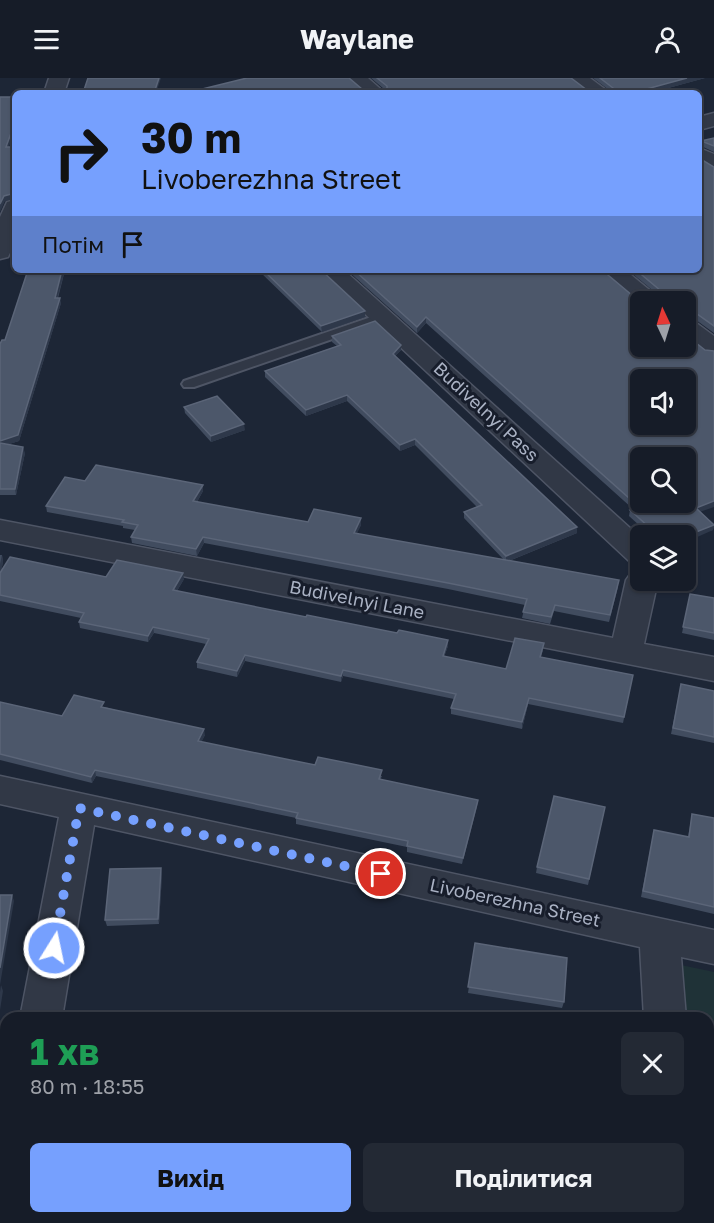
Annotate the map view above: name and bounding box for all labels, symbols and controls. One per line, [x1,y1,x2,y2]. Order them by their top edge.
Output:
icon: menu [30,23,63,56]
text: Waylane [300,23,414,55]
icon: person [651,23,684,56]
text: 30 m [141,112,241,162]
icon: right [42,114,120,192]
text: Livoberezhna Street [141,163,402,195]
icon: arrive [116,228,149,261]
text: Потім [42,231,104,258]
north arrow [630,291,696,357]
map controls [630,291,696,591]
street label: Budivelnyi Pass [430,357,544,466]
button: sound [630,369,696,435]
button: search [630,447,696,513]
button: layers [630,525,696,591]
street label: Budivelnyi Lane [288,575,427,623]
pin [355,848,406,899]
icon: arrive [364,857,397,890]
street label: Livoberezhna Street [428,873,602,931]
position arrow [22,916,86,980]
text: 1 хв [30,1030,99,1073]
button: close [621,1032,684,1095]
text: 80 m · 18:55 [30,1074,144,1098]
button: Вихід [30,1143,351,1212]
button: Поділитися [363,1143,684,1212]

